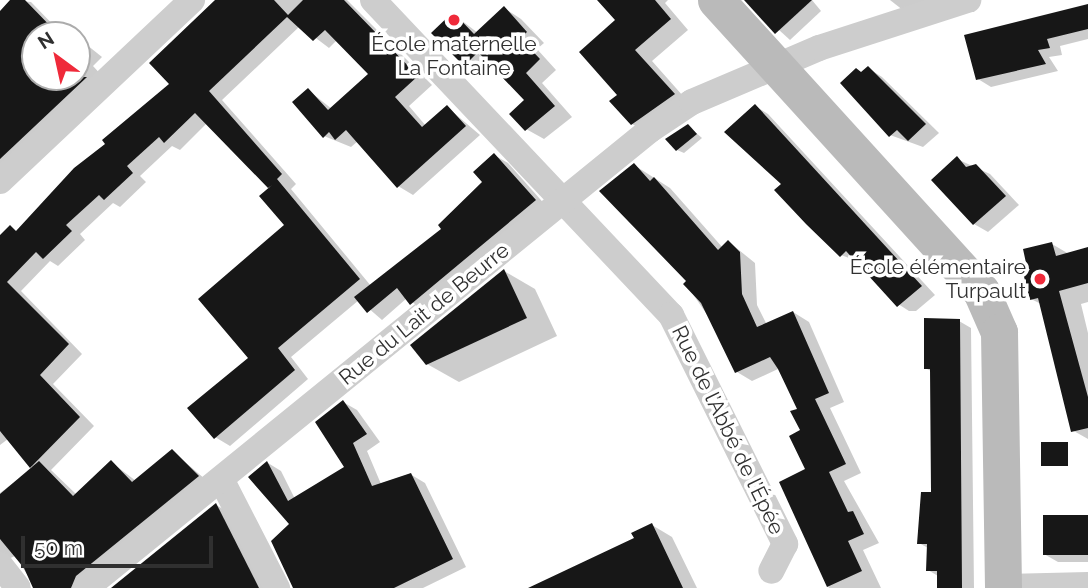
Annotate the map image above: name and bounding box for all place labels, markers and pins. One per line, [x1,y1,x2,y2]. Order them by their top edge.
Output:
marker: École maternelle La Fontaine [446,12,462,28]
place label: École maternelle La Fontaine [371,31,537,81]
place label: École élémentaire Turpault [850,254,1026,304]
marker: École élémentaire Turpault [1032,271,1048,287]

